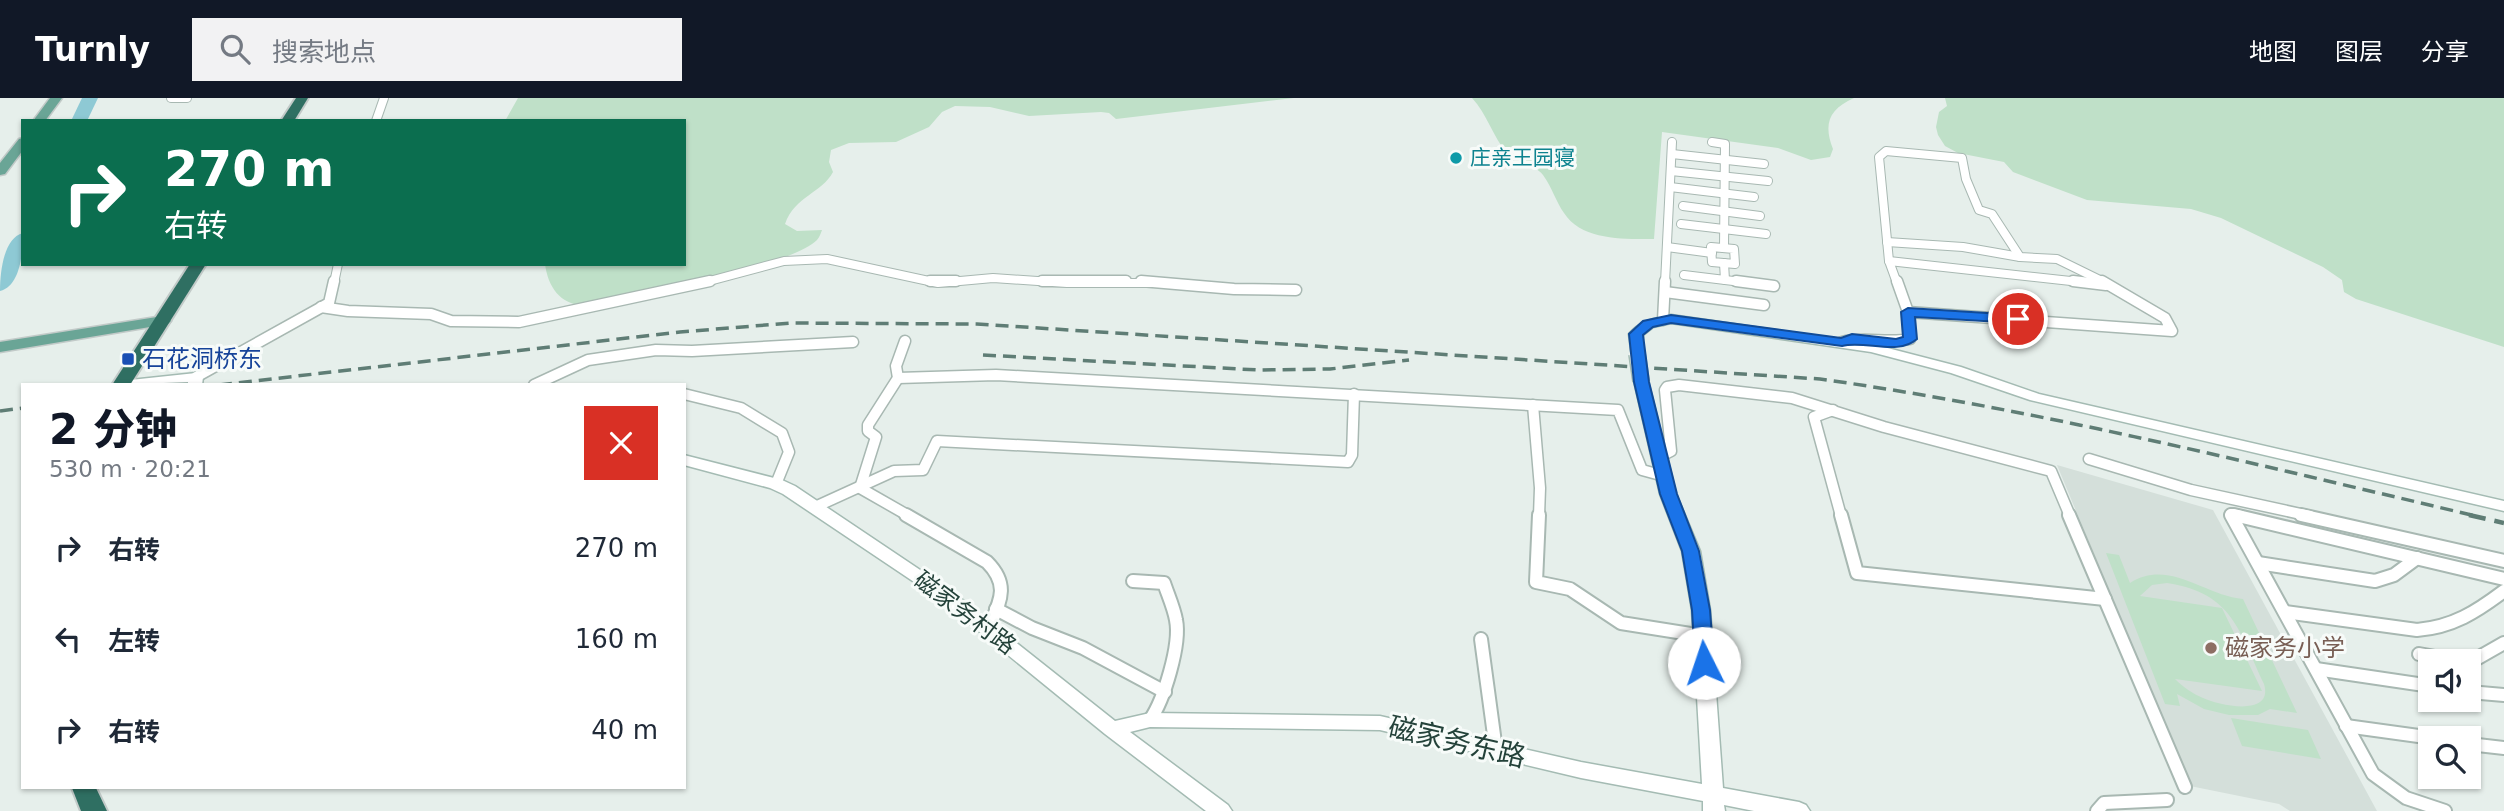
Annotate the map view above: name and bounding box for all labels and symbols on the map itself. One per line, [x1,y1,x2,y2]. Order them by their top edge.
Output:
place label: 庄亲王园寝 [1470,146,1575,170]
marker: 庄亲王园寝 [1448,150,1464,166]
pin [1988,289,2048,349]
place label: 石花洞桥东 [142,345,262,373]
marker: 石花洞桥东 [120,351,136,367]
street label: 磁家务村路 [909,566,1021,660]
position arrow [1667,626,1741,700]
place label: 磁家务小学 [2225,634,2345,662]
marker: 磁家务小学 [2203,640,2219,656]
street label: 磁家务东路 [1385,710,1529,774]

